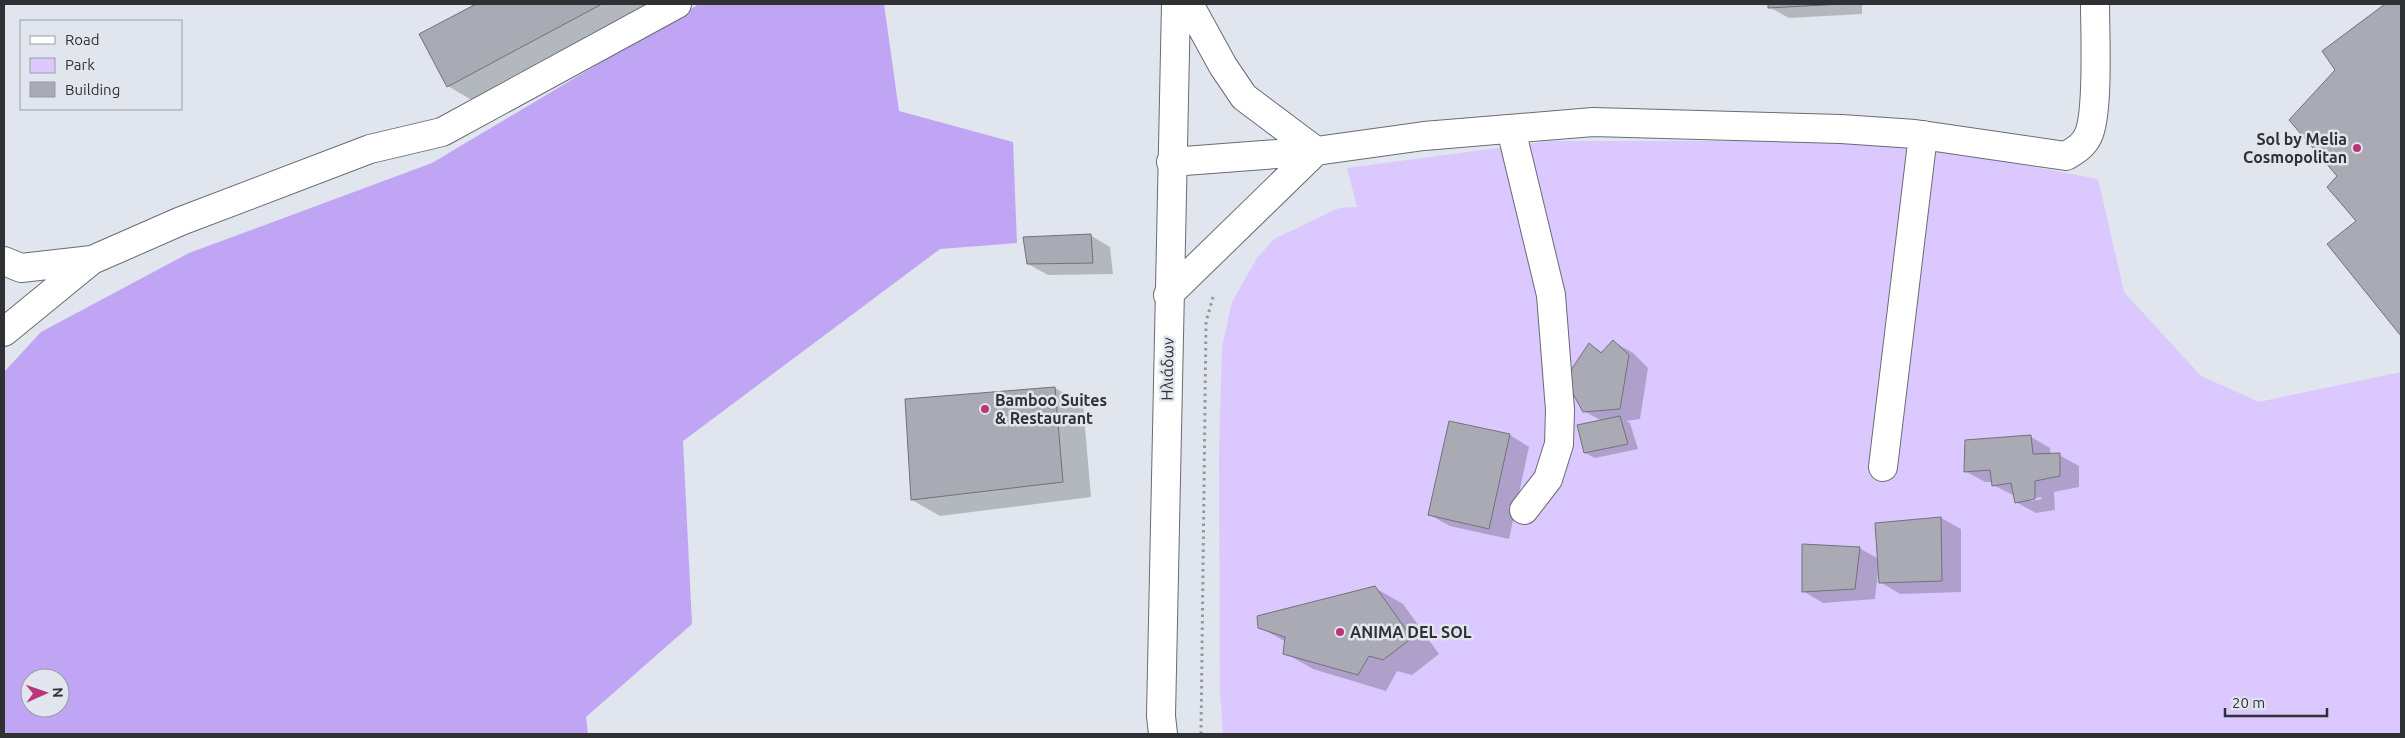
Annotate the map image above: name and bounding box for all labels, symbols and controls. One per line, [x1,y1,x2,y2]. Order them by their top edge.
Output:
legend [20,20,182,110]
text: Road [65,31,100,48]
text: Park [65,56,95,73]
text: Building [65,81,120,98]
place label: Sol by Melia Cosmopolitan [2243,130,2347,166]
marker: Sol by Melia Cosmopolitan [2351,142,2363,154]
street label: Ηλιάδων [1157,337,1177,401]
place label: Bamboo Suites & Restaurant [995,391,1107,427]
marker: Bamboo Suites & Restaurant [979,403,991,415]
place label: ANIMA DEL SOL [1350,623,1472,641]
marker: ANIMA DEL SOL [1334,626,1346,638]
north arrow [20,668,70,718]
scale bar [2225,686,2328,718]
text: N [50,687,66,698]
text: 20 m [2232,694,2265,711]

